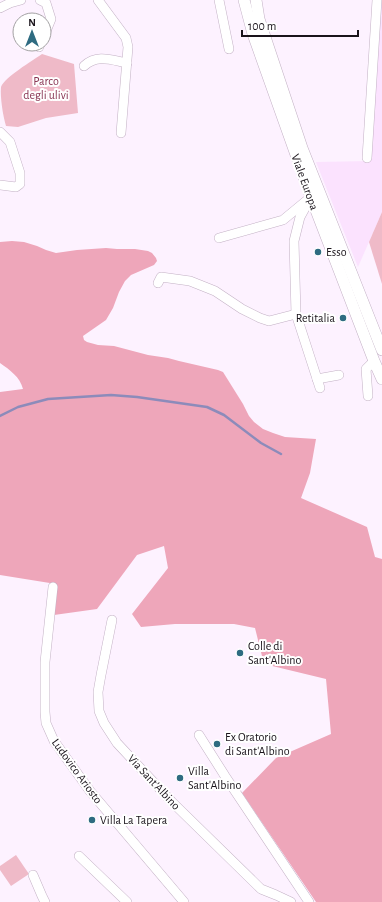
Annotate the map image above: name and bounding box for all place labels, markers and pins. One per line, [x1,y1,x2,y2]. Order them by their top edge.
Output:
place label: Esso [326,246,347,258]
marker: Esso [313,247,323,257]
place label: Retitalia [296,312,335,324]
marker: Retitalia [338,313,348,323]
place label: Colle di Sant'Albino [248,640,302,666]
marker: Colle di Sant'Albino [235,648,245,658]
place label: Ex Oratorio di Sant'Albino [225,731,290,757]
marker: Ex Oratorio di Sant'Albino [212,739,222,749]
place label: Villa Sant'Albino [188,765,242,791]
marker: Villa Sant'Albino [175,773,185,783]
place label: Villa La Tapera [100,814,168,826]
marker: Villa La Tapera [87,815,97,825]

